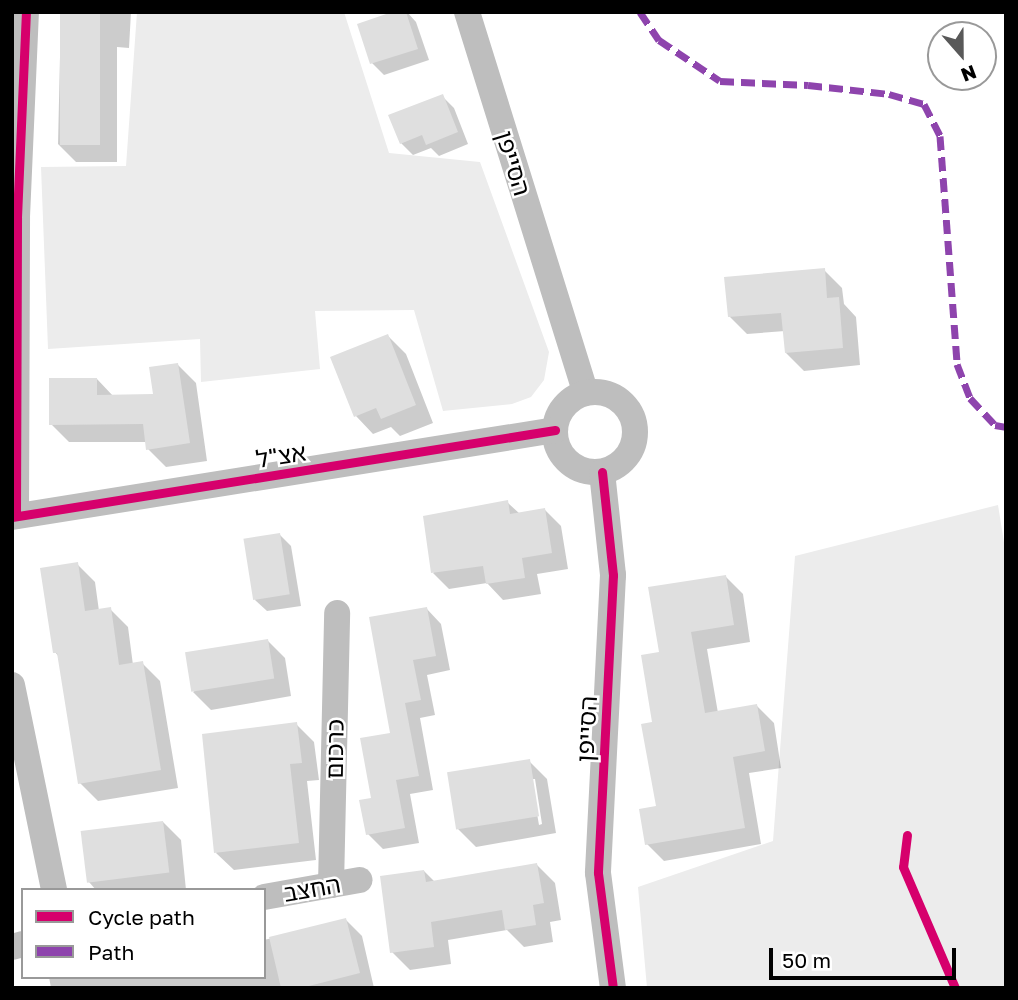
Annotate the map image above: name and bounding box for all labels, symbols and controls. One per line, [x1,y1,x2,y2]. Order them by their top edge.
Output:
north arrow [927,21,997,91]
text: N [958,61,980,88]
street label: הסייפן [491,127,537,199]
street label: אצ"ל [254,437,308,473]
street label: הסייפן [570,695,602,763]
street label: כרכום [319,719,349,779]
street label: החצב [281,869,343,907]
legend [21,888,266,979]
text: Cycle path [88,904,195,930]
scale bar [773,934,960,978]
text: Path [88,939,135,965]
text: 50 m [782,947,831,973]

